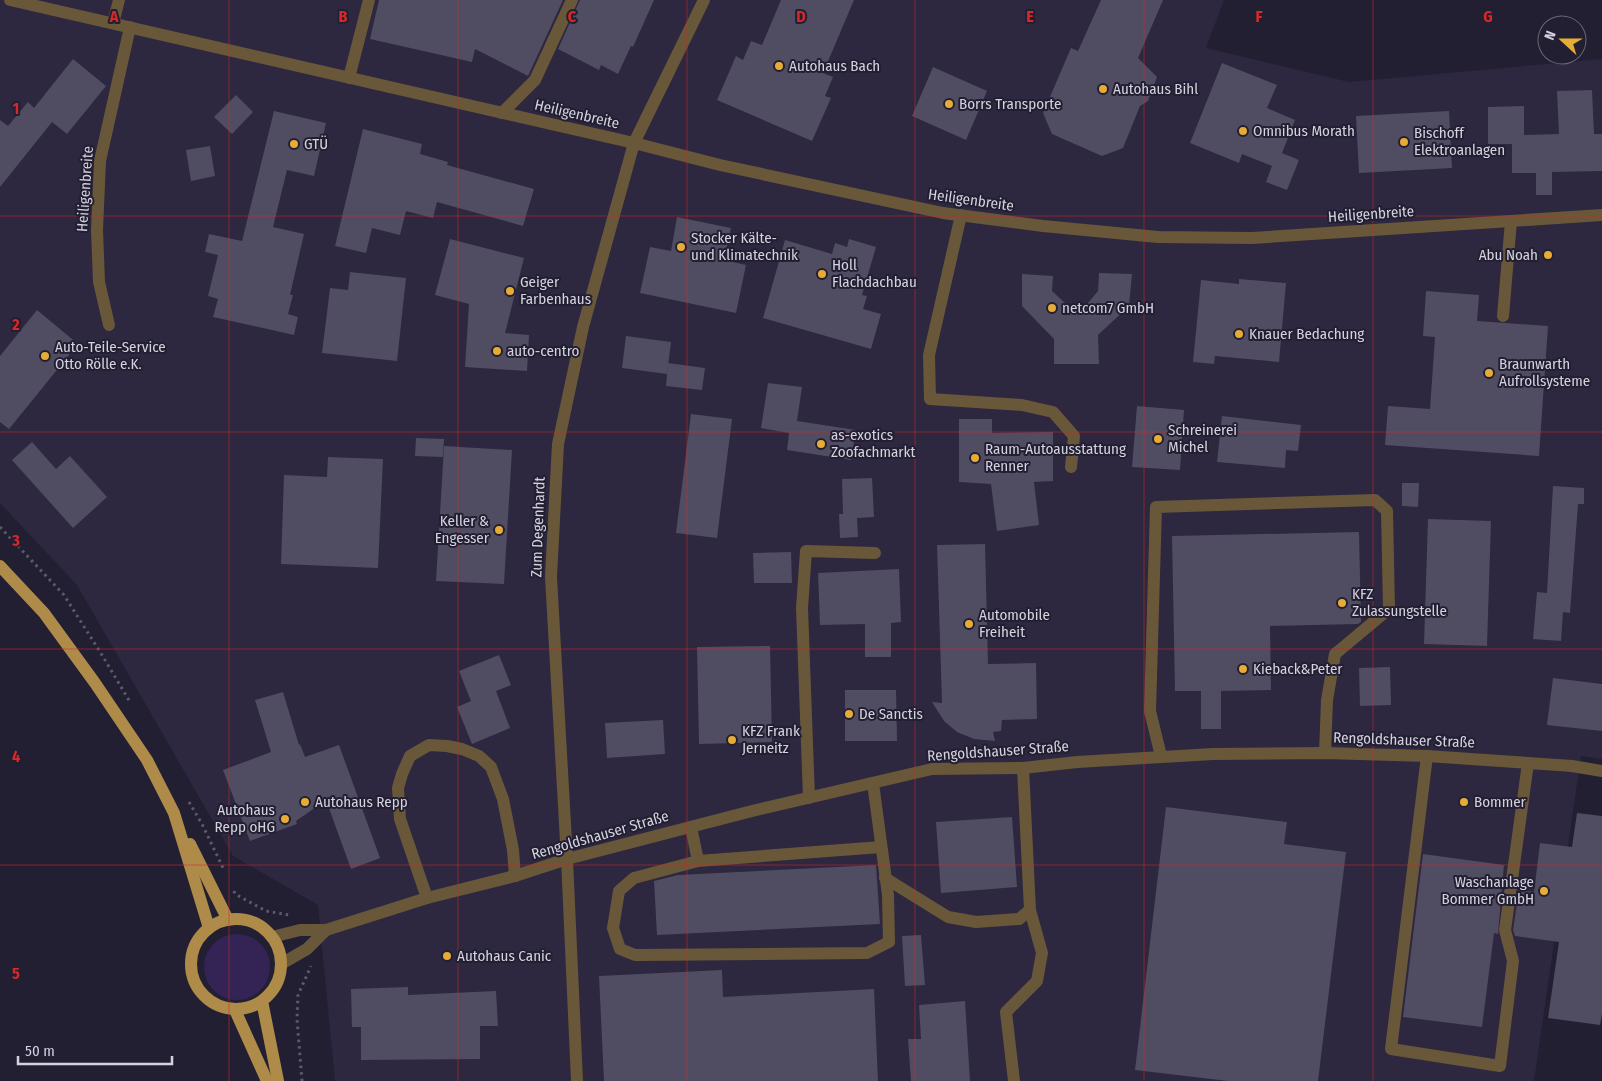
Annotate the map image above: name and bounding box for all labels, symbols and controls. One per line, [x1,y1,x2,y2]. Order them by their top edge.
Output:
text: A [109,7,119,26]
text: B [339,7,348,26]
text: C [568,7,577,26]
text: D [796,7,806,26]
text: E [1026,7,1034,26]
text: F [1255,7,1263,26]
text: G [1483,7,1493,26]
north arrow [1537,15,1587,65]
text: N [1541,29,1560,42]
place label: Autohaus Bach [789,57,880,75]
marker: Autohaus Bach [773,60,785,72]
place label: Autohaus Bihl [1113,80,1198,98]
marker: Autohaus Bihl [1097,83,1109,95]
place label: Borrs Transporte [959,95,1061,113]
street label: Heiligenbreite [533,96,621,132]
marker: Borrs Transporte [943,98,955,110]
text: 1 [13,99,19,118]
place label: Omnibus Morath [1253,122,1355,140]
place label: Bischoff Elektroanlagen [1414,124,1505,159]
marker: Omnibus Morath [1237,125,1249,137]
place label: GTÜ [304,135,328,153]
marker: Bischoff Elektroanlagen [1398,136,1410,148]
marker: GTÜ [288,138,300,150]
street label: Heiligenbreite [73,145,97,233]
street label: Heiligenbreite [927,185,1015,215]
street label: Heiligenbreite [1327,202,1415,226]
place label: Stocker Kälte- und Klimatechnik [691,229,798,264]
marker: Stocker Kälte- und Klimatechnik [675,241,687,253]
place label: Abu Noah [1479,246,1538,264]
marker: Abu Noah [1542,249,1554,261]
place label: Holl Flachdachbau [832,256,917,291]
marker: Holl Flachdachbau [816,268,828,280]
place label: Geiger Farbenhaus [520,273,591,308]
marker: Geiger Farbenhaus [504,285,516,297]
place label: netcom7 GmbH [1062,299,1154,317]
marker: netcom7 GmbH [1046,302,1058,314]
text: 2 [11,315,20,334]
place label: Knauer Bedachung [1249,325,1364,343]
marker: Knauer Bedachung [1233,328,1245,340]
place label: Auto-Teile-Service Otto Rölle e.K. [55,338,166,373]
place label: auto-centro [507,342,579,360]
marker: auto-centro [491,345,503,357]
marker: Auto-Teile-Service Otto Rölle e.K. [39,350,51,362]
place label: Braunwarth Aufrollsysteme [1499,355,1590,390]
marker: Braunwarth Aufrollsysteme [1483,367,1495,379]
place label: Schreinerei Michel [1168,421,1237,456]
place label: as-exotics Zoofachmarkt [831,426,916,461]
marker: Schreinerei Michel [1152,433,1164,445]
marker: as-exotics Zoofachmarkt [815,438,827,450]
place label: Raum-Autoausstattung Renner [985,440,1126,475]
marker: Raum-Autoausstattung Renner [969,452,981,464]
street label: Zum Degenhardt [527,476,549,578]
place label: Keller & Engesser [435,512,490,547]
marker: Keller & Engesser [493,524,505,536]
text: 3 [11,531,20,550]
place label: KFZ Zulassungstelle [1352,585,1447,620]
marker: KFZ Zulassungstelle [1336,597,1348,609]
place label: Automobile Freiheit [979,606,1050,641]
marker: Automobile Freiheit [963,618,975,630]
place label: Kieback&Peter [1253,660,1343,678]
marker: Kieback&Peter [1237,663,1249,675]
place label: De Sanctis [859,705,923,723]
marker: De Sanctis [843,708,855,720]
place label: KFZ Frank Jerneitz [742,722,800,757]
street label: Rengoldshauser Straße [1333,729,1475,751]
marker: KFZ Frank Jerneitz [726,734,738,746]
street label: Rengoldshauser Straße [927,737,1069,765]
text: 4 [12,747,20,766]
place label: Autohaus Repp [315,793,408,811]
place label: Bommer [1474,793,1527,811]
marker: Autohaus Repp [299,796,311,808]
marker: Bommer [1458,796,1470,808]
place label: Autohaus Repp oHG [215,801,275,836]
street label: Rengoldshauser Straße [529,807,671,863]
marker: Autohaus Repp oHG [279,813,291,825]
place label: Waschanlage Bommer GmbH [1441,873,1534,908]
marker: Waschanlage Bommer GmbH [1538,885,1550,897]
place label: Autohaus Canic [457,947,552,965]
marker: Autohaus Canic [441,950,453,962]
text: 5 [12,964,20,983]
scale bar [18,1034,171,1066]
text: 50 m [25,1042,55,1060]

